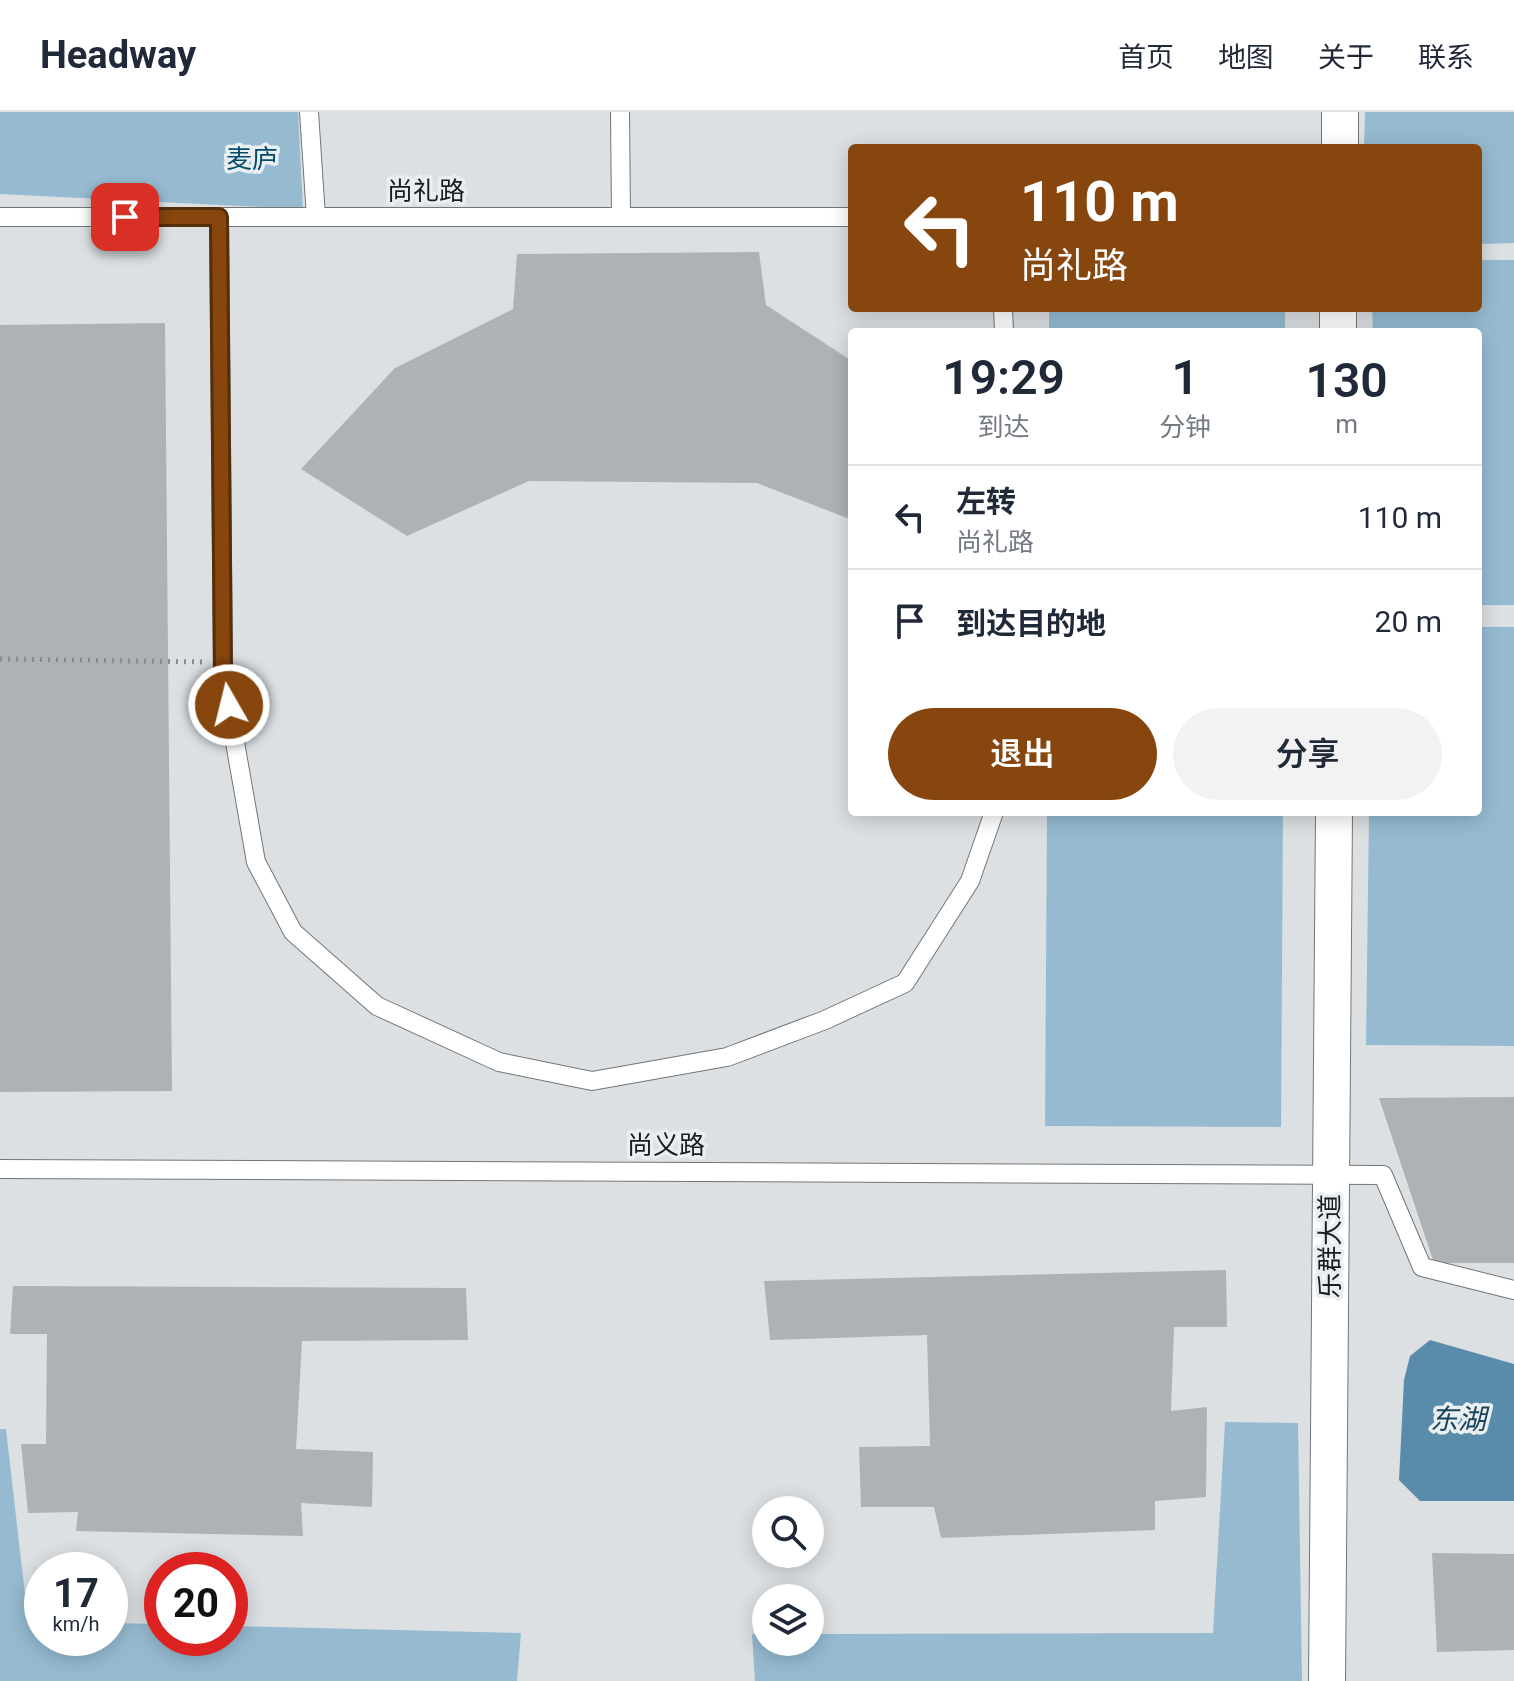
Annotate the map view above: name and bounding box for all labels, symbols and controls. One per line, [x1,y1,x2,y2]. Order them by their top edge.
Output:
text: Headway [40,33,196,77]
text: 首页 [1118,41,1174,74]
text: 地图 [1218,41,1274,74]
text: 关于 [1318,41,1374,74]
text: 联系 [1418,41,1474,74]
park label: 麦庐 [226,144,278,174]
text: 110 m [1020,169,1179,235]
street label: 尚礼路 [387,176,465,206]
icon: left [888,176,992,280]
pin [91,183,159,251]
icon: arrive [103,195,147,239]
text: 尚礼路 [1020,245,1128,287]
text: 19:29 [942,349,1065,406]
text: 1 [1172,349,1199,406]
text: 130 [1305,352,1388,409]
text: m [1335,409,1358,439]
text: 到达 [978,412,1030,442]
text: 分钟 [1159,412,1211,442]
text: 左转 [956,484,1016,519]
icon: left [888,495,932,539]
text: 110 m [1358,500,1442,535]
text: 尚礼路 [956,527,1034,557]
icon: arrive [888,599,932,643]
text: 20 m [1375,604,1442,639]
text: 到达目的地 [956,606,1106,641]
position arrow [187,663,271,747]
button: 退出 [888,708,1157,800]
button: 分享 [1173,708,1442,800]
street label: 尚义路 [627,1130,705,1160]
street label: 乐群大道 [1315,1194,1345,1298]
water label: 东湖 [1430,1403,1490,1436]
map controls [752,1496,824,1656]
button: search [752,1496,824,1568]
speed limit sign: 20 [144,1552,248,1656]
text: 17 [53,1570,99,1617]
button: layers [752,1584,824,1656]
text: km/h [53,1612,99,1636]

